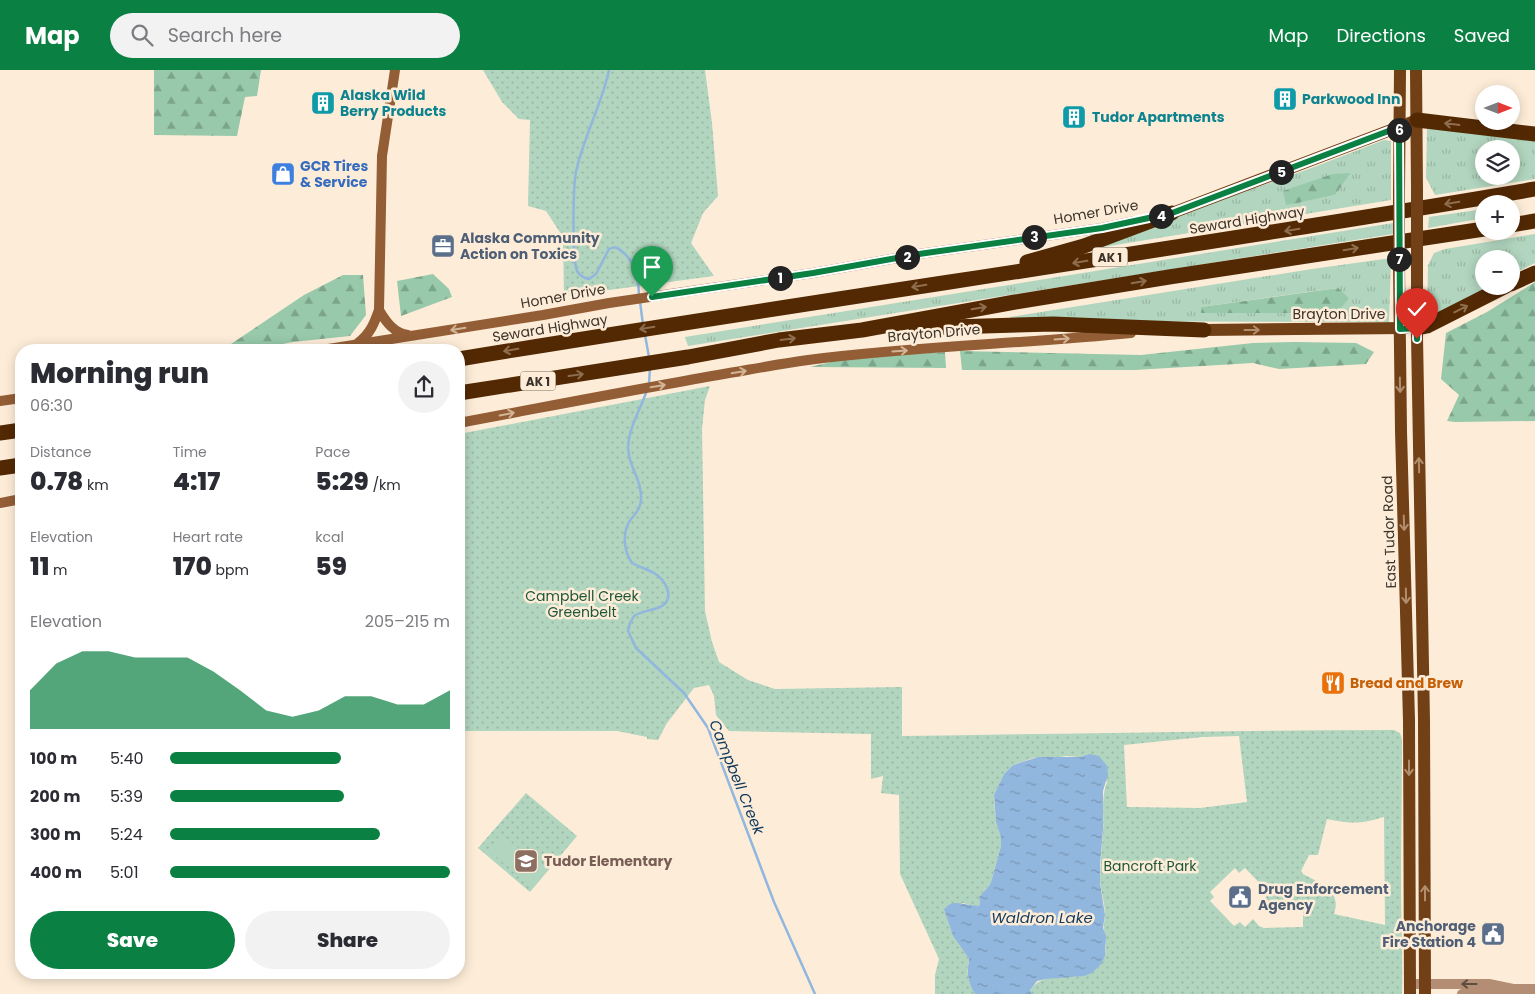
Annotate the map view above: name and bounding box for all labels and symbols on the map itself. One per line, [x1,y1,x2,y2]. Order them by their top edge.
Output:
place label: Alaska Wild Berry Products [340,85,446,121]
north arrow [1475,85,1520,130]
building icon: Parkwood Inn [1272,86,1298,112]
place label: Parkwood Inn [1302,89,1400,109]
building icon: Alaska Wild Berry Products [310,90,336,116]
building icon: Tudor Apartments [1061,104,1087,130]
place label: Tudor Apartments [1092,107,1225,127]
pin: 6 [1386,118,1412,142]
one-way arrow [1444,119,1460,129]
place label: GCR Tires & Service [300,156,368,192]
pin: 5 [1268,160,1294,184]
shop icon: GCR Tires & Service [270,161,296,187]
street label: Homer Drive [1052,195,1140,229]
one-way arrow [1445,198,1461,208]
street label: Seward Highway [1188,201,1306,239]
pin: 4 [1148,204,1174,228]
pin: 3 [1022,224,1046,250]
one-way arrow [1285,225,1301,235]
place label: Alaska Community Action on Toxics [460,228,600,264]
office icon: Alaska Community Action on Toxics [430,233,456,259]
pin: 2 [894,244,920,270]
one-way arrow [1343,244,1359,254]
pin [631,246,673,297]
pin: 7 [1386,246,1412,272]
road number: AK 1 [1092,248,1128,266]
one-way arrow [1072,257,1088,267]
pin: 1 [768,266,792,290]
one-way arrow [1131,276,1147,286]
street label: Homer Drive [519,279,607,313]
one-way arrow [911,282,927,292]
pin [1396,288,1438,339]
one-way arrow [970,303,986,313]
street label: Brayton Drive [1292,304,1386,324]
one-way arrow [1454,304,1469,314]
street label: Seward Highway [491,309,609,347]
street label: Brayton Drive [887,319,982,347]
one-way arrow [450,324,466,334]
one-way arrow [640,324,656,334]
one-way arrow [1244,325,1260,335]
one-way arrow [780,334,796,344]
one-way arrow [1054,335,1070,344]
one-way arrow [503,346,519,356]
one-way arrow [892,346,908,355]
one-way arrow [731,366,747,376]
one-way arrow [568,370,584,380]
road number: AK 1 [520,372,556,391]
one-way arrow [1395,377,1405,393]
one-way arrow [650,380,666,390]
one-way arrow [498,409,514,419]
one-way arrow [1414,457,1424,473]
street label: East Tudor Road [1377,475,1401,589]
one-way arrow [1400,515,1409,531]
park label: Campbell Creek Greenbelt [525,586,640,622]
one-way arrow [1402,588,1411,604]
restaurant icon: Bread and Brew [1320,670,1346,696]
place label: Bread and Brew [1350,673,1464,693]
water label: Campbell Creek [704,716,770,839]
one-way arrow [1404,760,1414,776]
school or university icon: Tudor Elementary [513,848,539,874]
place label: Tudor Elementary [544,851,672,871]
park label: Bancroft Park [1103,856,1197,876]
place label: Drug Enforcement Agency [1258,879,1389,915]
public building icon: Drug Enforcement Agency [1227,884,1253,910]
one-way arrow [1420,885,1430,902]
water label: Waldron Lake [991,907,1093,928]
place label: Anchorage Fire Station 4 [1382,916,1476,952]
public building icon: Anchorage Fire Station 4 [1480,921,1506,947]
one-way arrow [1462,979,1478,989]

